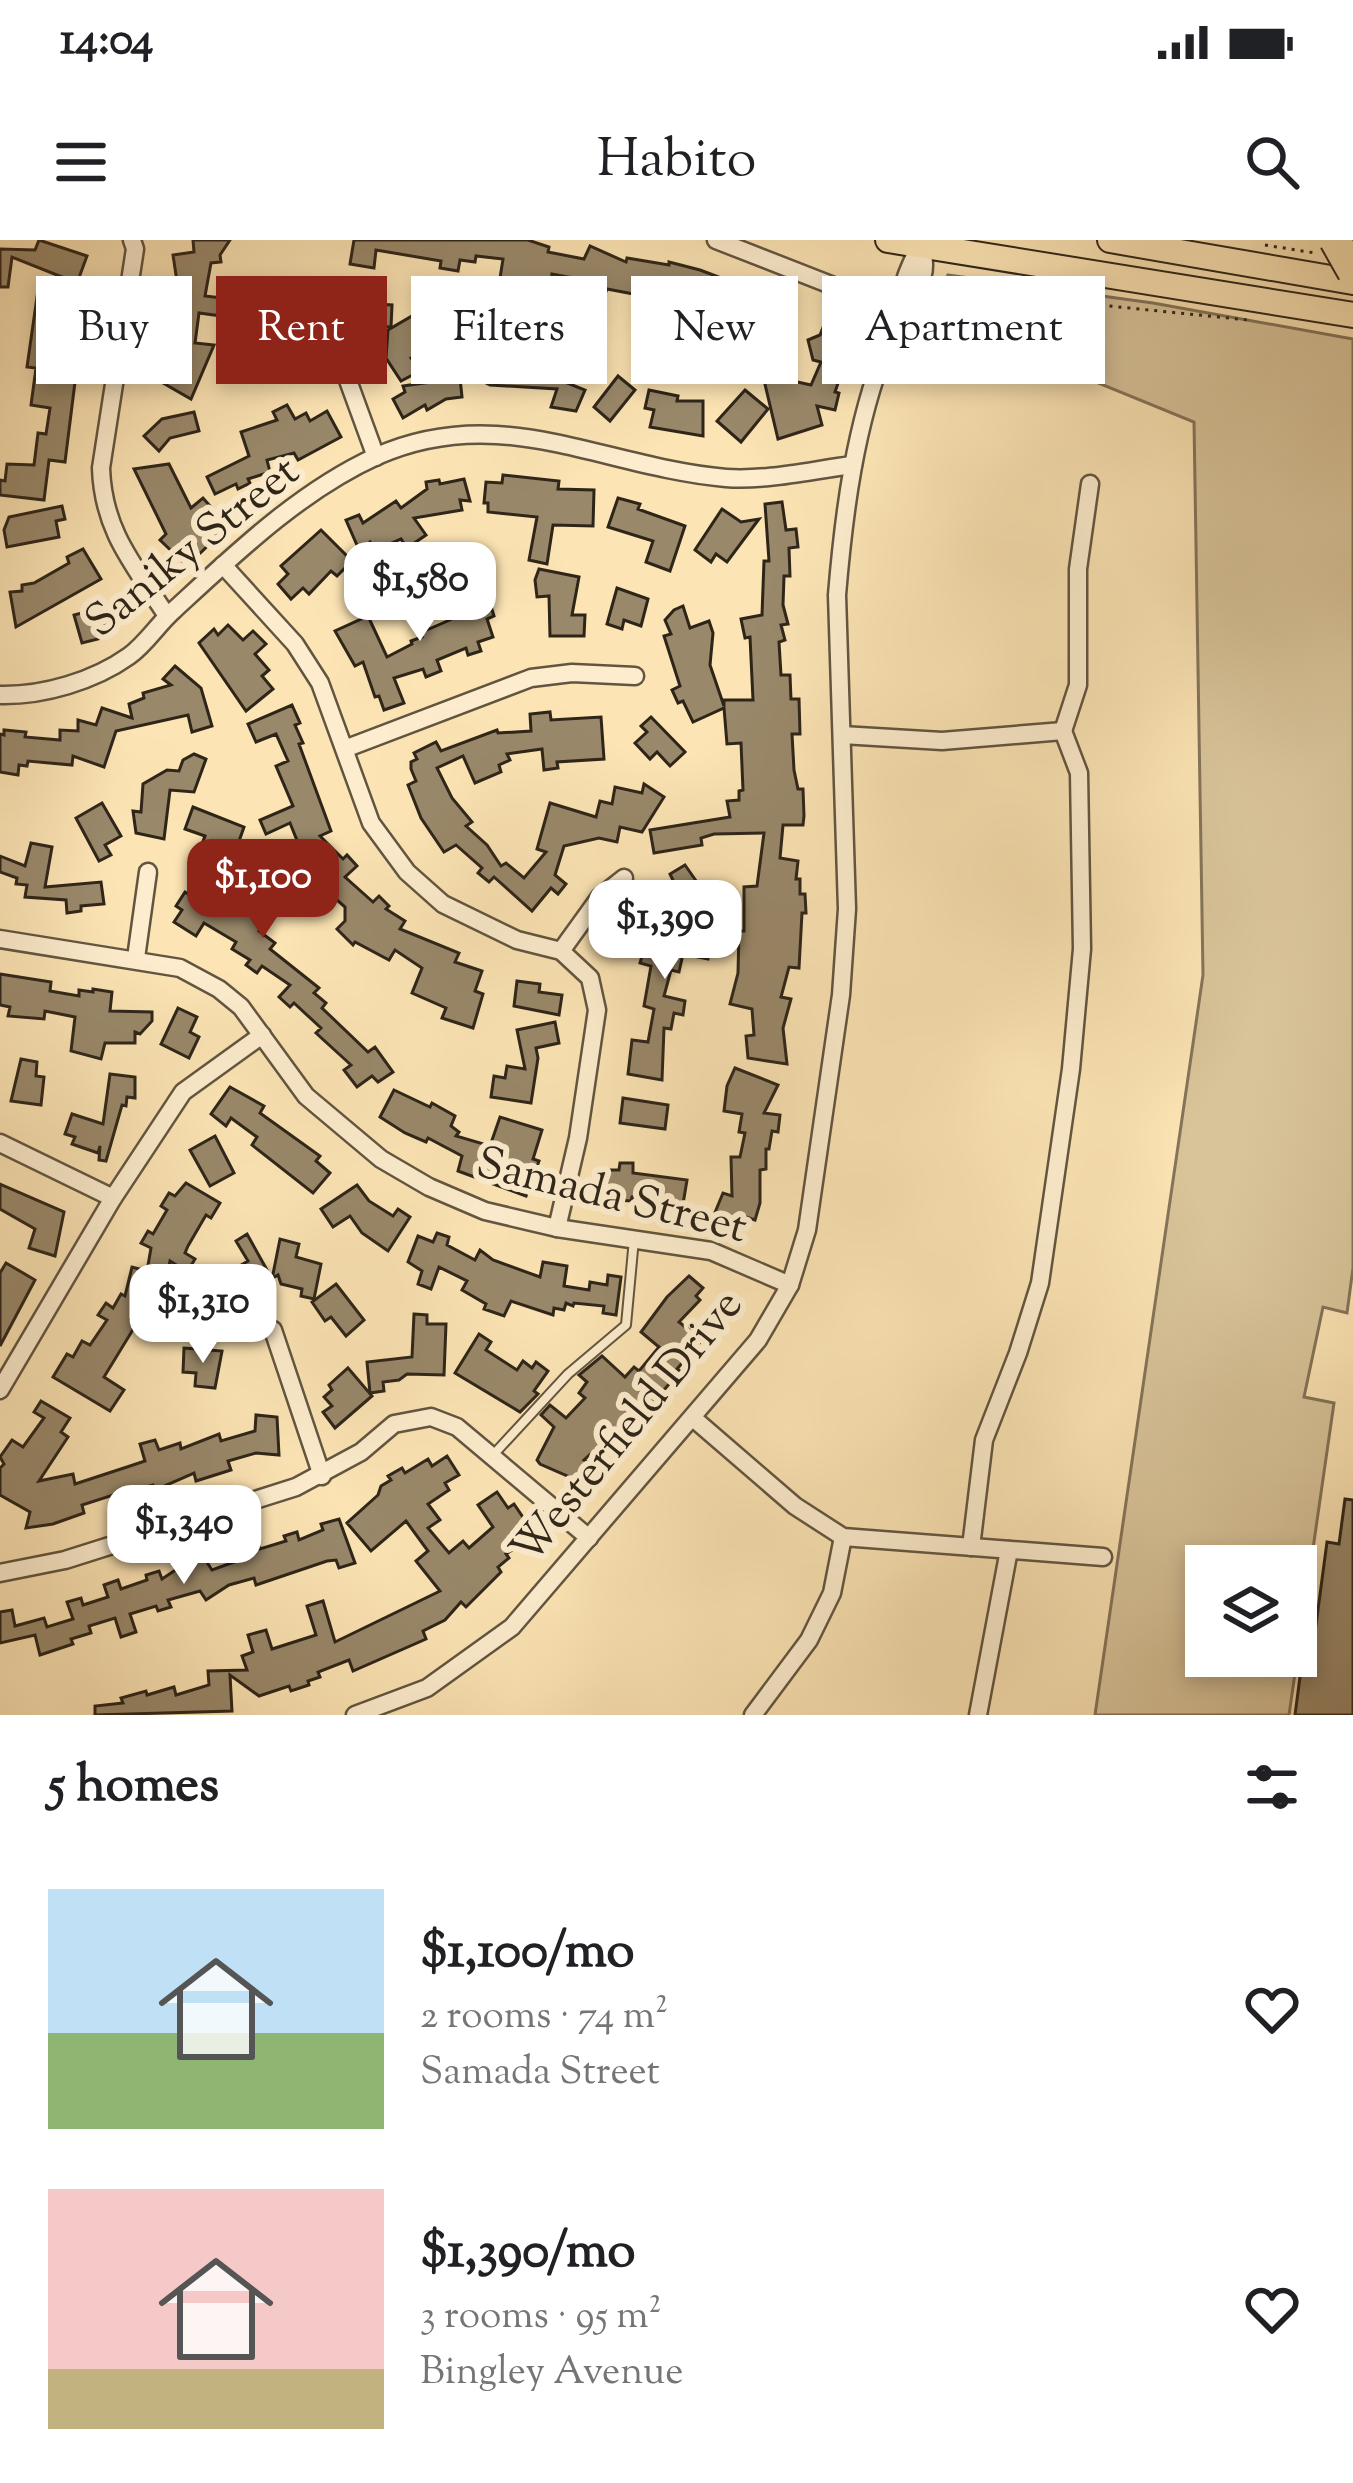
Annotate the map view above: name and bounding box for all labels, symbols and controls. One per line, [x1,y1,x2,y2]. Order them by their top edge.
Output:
text: 14:04 [60,10,154,75]
text: Habito [597,123,756,201]
icon: menu [48,129,114,195]
icon: search [1239,129,1305,195]
chip: Buy [36,276,192,384]
chip: Rent [216,276,387,384]
chip: Filters [411,276,607,384]
chip: New [631,276,798,384]
chip: Apartment [822,276,1105,384]
street label: Saniky Street [73,442,315,656]
pin: $1,580 [322,542,518,644]
text: $1,580 [371,553,469,609]
pin: $1,100 [165,839,361,941]
text: $1,100 [214,850,312,906]
pin: $1,390 [567,880,763,982]
text: $1,390 [616,891,714,947]
street label: Samada Street [469,1133,753,1263]
pin: $1,310 [105,1264,301,1366]
text: $1,310 [156,1275,250,1331]
street label: Westerfield Drive [497,1277,761,1581]
pin: $1,340 [86,1485,282,1587]
text: $1,340 [134,1496,234,1552]
map controls [1185,1545,1317,1677]
button: layers [1185,1545,1317,1677]
text: 5 homes [48,1751,219,1824]
icon: filters [1239,1754,1305,1820]
text: $1,100/mo [420,1917,634,1990]
icon: home [144,1937,288,2081]
icon: heart [1239,1976,1305,2042]
text: 2 rooms · 74 m² [420,1990,668,2046]
text: Samada Street [420,2046,660,2102]
text: $1,390/mo [420,2217,635,2290]
icon: home [144,2237,288,2381]
icon: heart [1239,2276,1305,2342]
text: 3 rooms · 95 m² [420,2290,662,2346]
text: Bingley Avenue [420,2346,683,2402]

